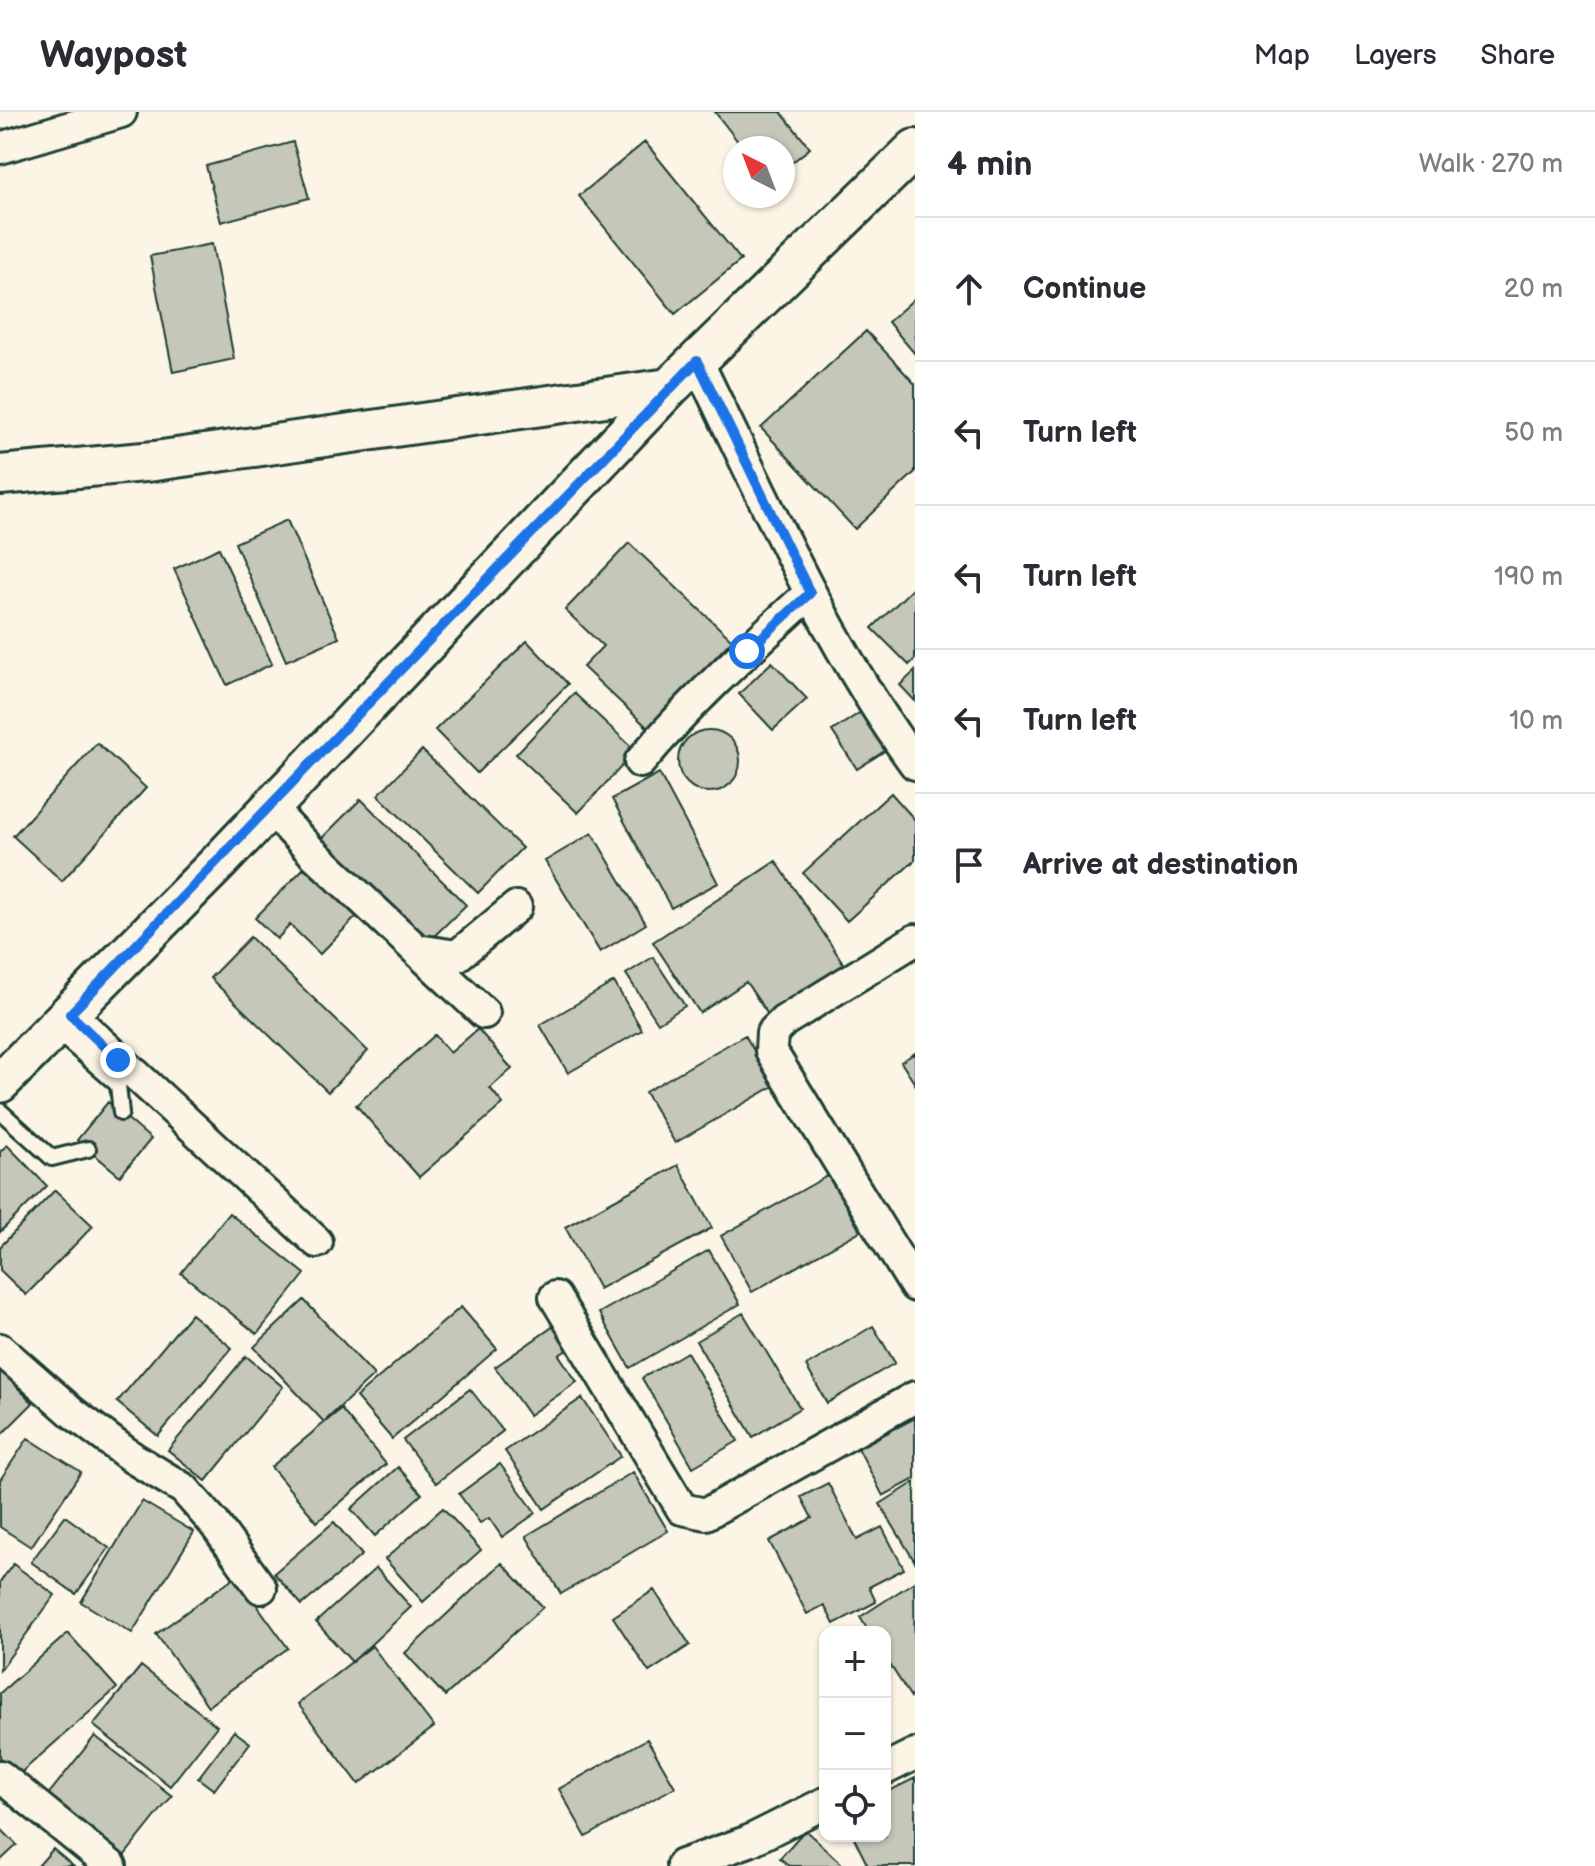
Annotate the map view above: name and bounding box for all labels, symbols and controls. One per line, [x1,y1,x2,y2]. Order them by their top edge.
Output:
text: Waypost [40,33,187,78]
text: Map [1254,39,1310,72]
text: Layers [1354,39,1437,72]
text: Share [1481,39,1555,72]
north arrow [723,136,795,208]
text: 4 min [947,144,1033,185]
text: Walk · 270 m [1419,149,1563,180]
icon: ahead [947,267,991,311]
text: Continue [1023,271,1146,307]
text: 20 m [1504,274,1563,305]
icon: left [947,411,991,455]
text: Turn left [1023,415,1137,451]
text: 50 m [1504,418,1563,449]
icon: left [947,555,991,599]
text: Turn left [1023,559,1137,595]
text: 190 m [1494,562,1563,593]
route start [729,633,765,669]
icon: left [947,699,991,743]
text: Turn left [1023,703,1137,739]
text: 10 m [1509,706,1563,737]
icon: arrive [947,843,991,887]
text: Arrive at destination [1023,847,1299,883]
route end [100,1042,136,1078]
map controls [819,1626,891,1842]
button: + [819,1626,891,1698]
button: − [819,1698,891,1770]
button: locate [819,1770,891,1842]

